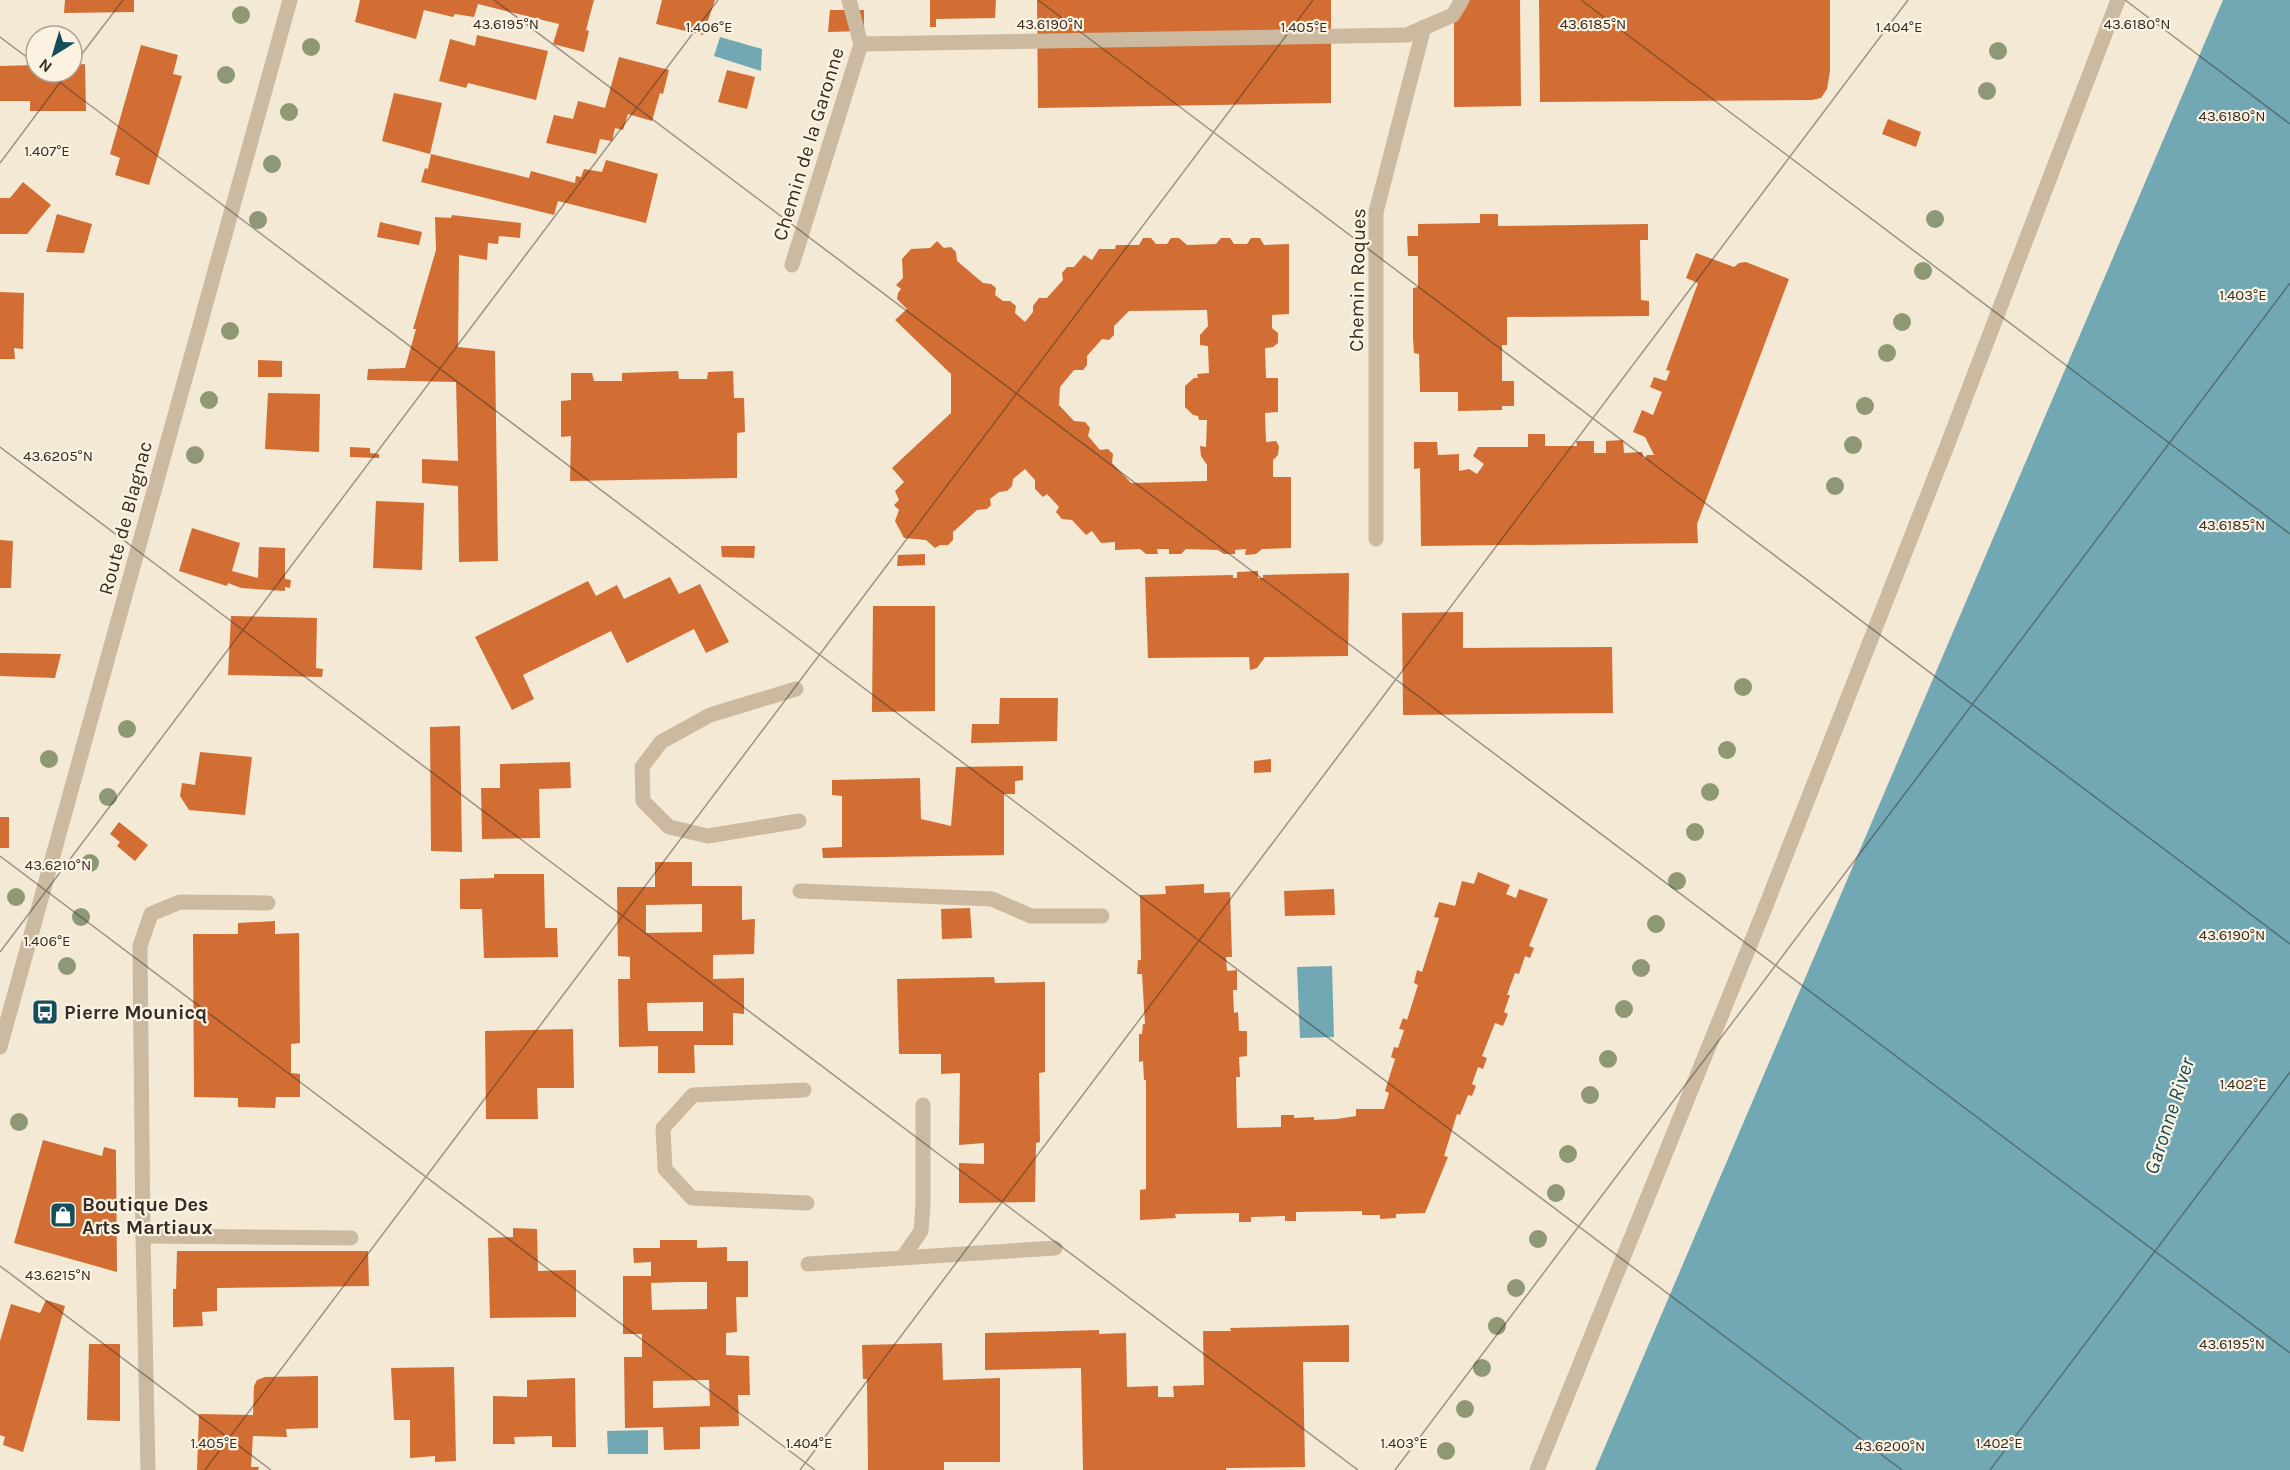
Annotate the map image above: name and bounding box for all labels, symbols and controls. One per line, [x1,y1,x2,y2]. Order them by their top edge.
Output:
text: 43.6195°N [473,15,539,33]
text: 43.6190°N [1017,15,1083,33]
text: 43.6185°N [1560,15,1626,33]
text: 43.6180°N [2104,15,2170,33]
text: 1.406°E [685,18,733,36]
text: 1.405°E [1281,18,1327,36]
text: 1.404°E [1876,18,1922,36]
north arrow [24,24,84,84]
street label: Chemin de la Garonne [768,45,849,244]
text: N [35,55,56,77]
text: 43.6180°N [2199,107,2265,125]
text: 1.407°E [24,142,70,160]
street label: Chemin Roques [1345,208,1370,352]
text: 1.403°E [2219,286,2267,304]
street label: Route de Blagnac [94,439,157,598]
text: 43.6205°N [23,447,93,465]
text: 43.6185°N [2199,516,2265,534]
text: 43.6210°N [25,856,91,874]
text: 43.6190°N [2199,926,2265,944]
text: 1.406°E [23,932,71,950]
bus stop icon: Pierre Mounicq [30,997,60,1027]
place label: Pierre Mounicq [64,1001,207,1024]
water label: Garonne River [2139,1054,2199,1177]
text: 1.402°E [2219,1075,2267,1093]
place label: Boutique Des Arts Martiaux [82,1193,213,1239]
shop icon: Boutique Des Arts Martiaux [48,1200,78,1230]
text: 43.6215°N [25,1266,91,1284]
text: 43.6195°N [2199,1335,2265,1353]
text: 1.405°E [191,1434,237,1452]
text: 1.404°E [786,1434,832,1452]
text: 1.403°E [1380,1434,1428,1452]
text: 1.402°E [1975,1434,2023,1452]
text: 43.6200°N [1855,1437,1925,1455]

